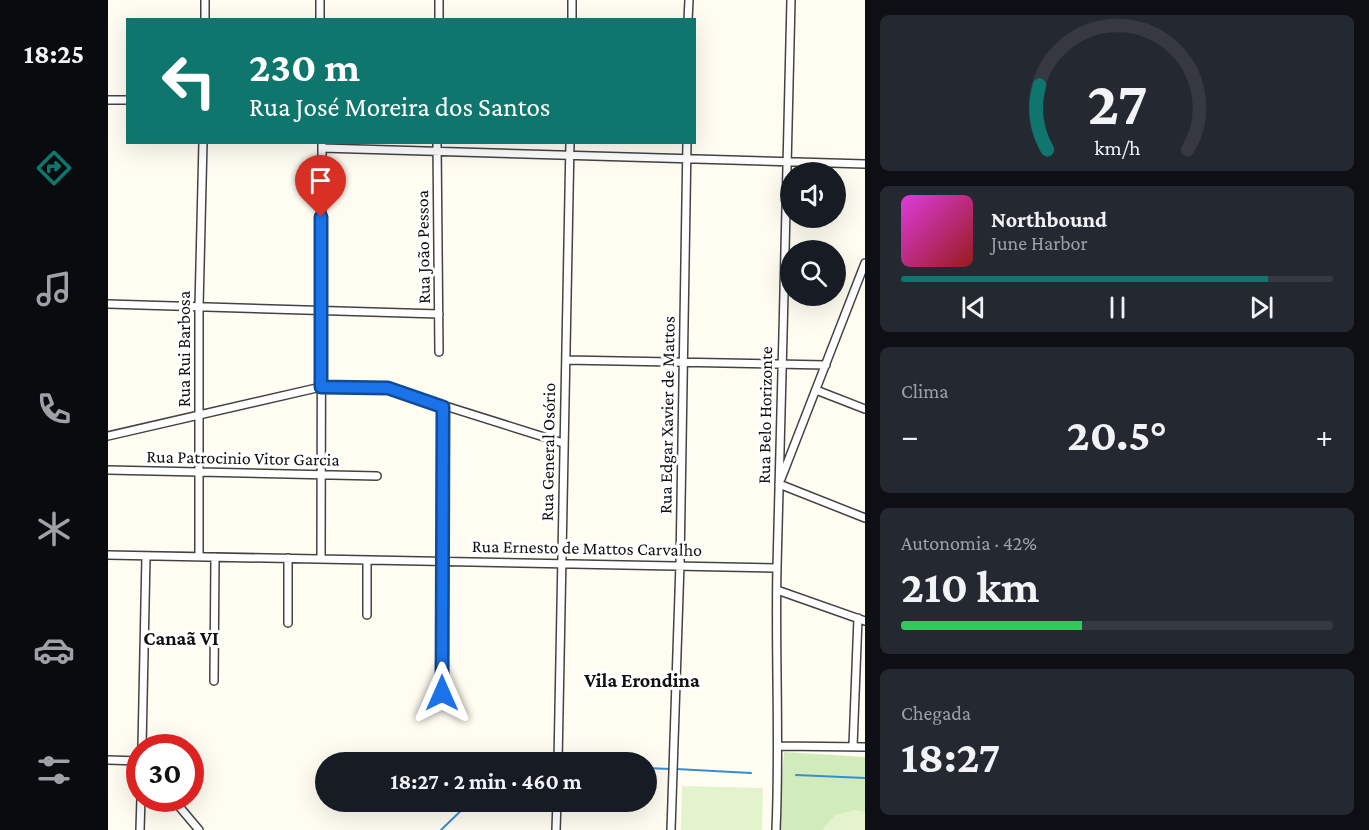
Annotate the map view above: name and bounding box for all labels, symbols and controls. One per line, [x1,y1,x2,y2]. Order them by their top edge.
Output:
text: 18:25 [24,39,84,69]
icon: left [150,42,228,120]
text: 230 m [249,43,360,90]
text: 27 [1087,68,1147,137]
text: Rua José Moreira dos Santos [249,92,550,122]
text: km/h [1094,136,1141,160]
icon: directions [33,147,75,189]
pin [295,155,346,217]
map controls [780,162,846,306]
button: sound [780,162,846,228]
icon: arrive [304,164,337,197]
street label: Rua João Pessoa [412,190,434,304]
text: Northbound [991,207,1107,232]
text: June Harbor [991,232,1088,254]
button: search [780,240,846,306]
icon: music [33,268,75,310]
street label: Rua Rui Barbosa [174,291,194,407]
icon: previous [957,291,990,324]
icon: pause [1101,291,1134,324]
icon: next [1245,291,1278,324]
street label: Rua Edgar Xavier de Mattos [655,316,679,514]
street label: Rua Belo Horizonte [754,346,776,484]
text: Clima [901,380,949,402]
street label: Rua General Osório [537,383,559,521]
icon: phone [33,388,75,430]
text: 20.5° [1067,410,1167,460]
text: − [901,417,918,454]
text: + [1316,417,1333,454]
street label: Rua Patrocinio Vitor Garcia [146,446,340,470]
icon: climate [33,508,75,550]
text: Autonomia · 42% [901,532,1037,554]
street label: Rua Ernesto de Mattos Carvalho [472,536,702,560]
text: 210 km [901,562,1039,612]
district label: Canaã VI [143,627,219,649]
icon: car [33,629,75,671]
position arrow [410,661,474,725]
district label: Vila Erondina [583,669,700,691]
text: Chegada [901,702,971,724]
text: 18:27 [901,732,1000,782]
speed limit sign: 30 [126,734,204,812]
icon: filters [33,749,75,791]
text: 18:27 · 2 min · 460 m [390,769,582,794]

